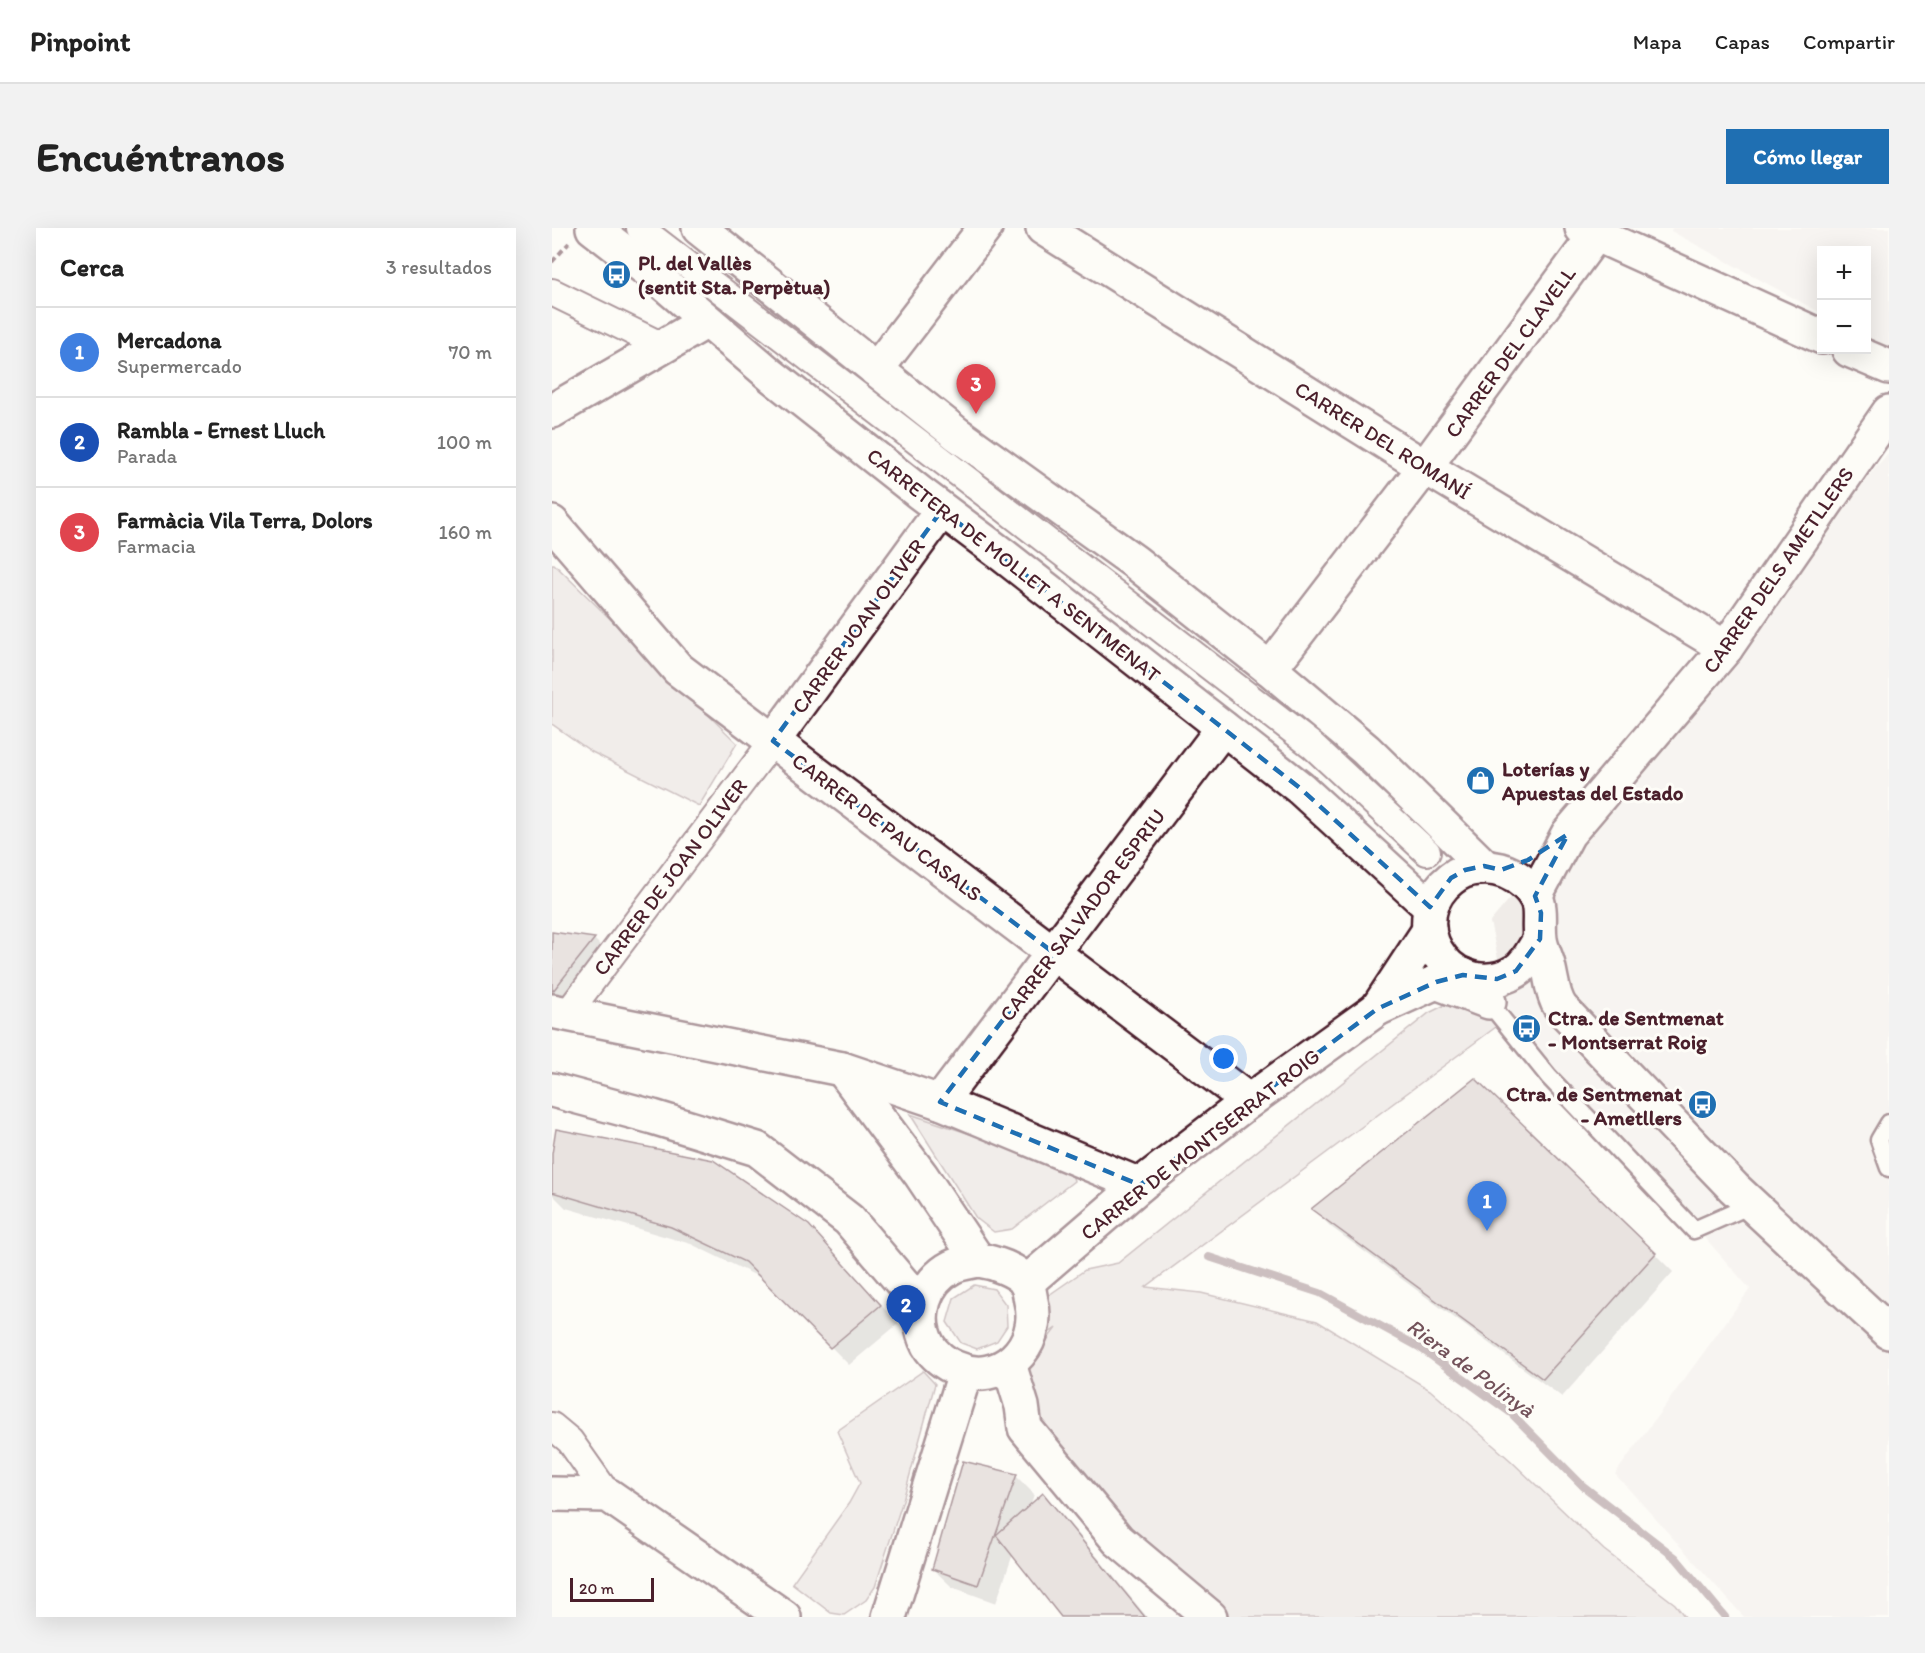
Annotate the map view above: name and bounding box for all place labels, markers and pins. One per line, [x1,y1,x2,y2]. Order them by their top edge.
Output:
place label: Pl. del Vallès (sentit Sta. Perpètua) [638,250,830,300]
bus stop icon: Pl. del Vallès (sentit Sta. Perpètua) [601,258,633,290]
pin: 3 [956,364,996,414]
place label: Loterías y Apuestas del Estado [1501,756,1684,806]
shop icon: Loterías y Apuestas del Estado [1465,764,1497,796]
place label: Ctra. de Sentmenat - Montserrat Roig [1548,1005,1724,1055]
bus stop icon: Ctra. de Sentmenat - Montserrat Roig [1511,1013,1543,1045]
place label: Ctra. de Sentmenat - Ametllers [1506,1081,1682,1130]
bus stop icon: Ctra. de Sentmenat - Ametllers [1687,1089,1719,1121]
pin: 1 [1468,1182,1506,1231]
pin: 2 [886,1286,926,1335]

